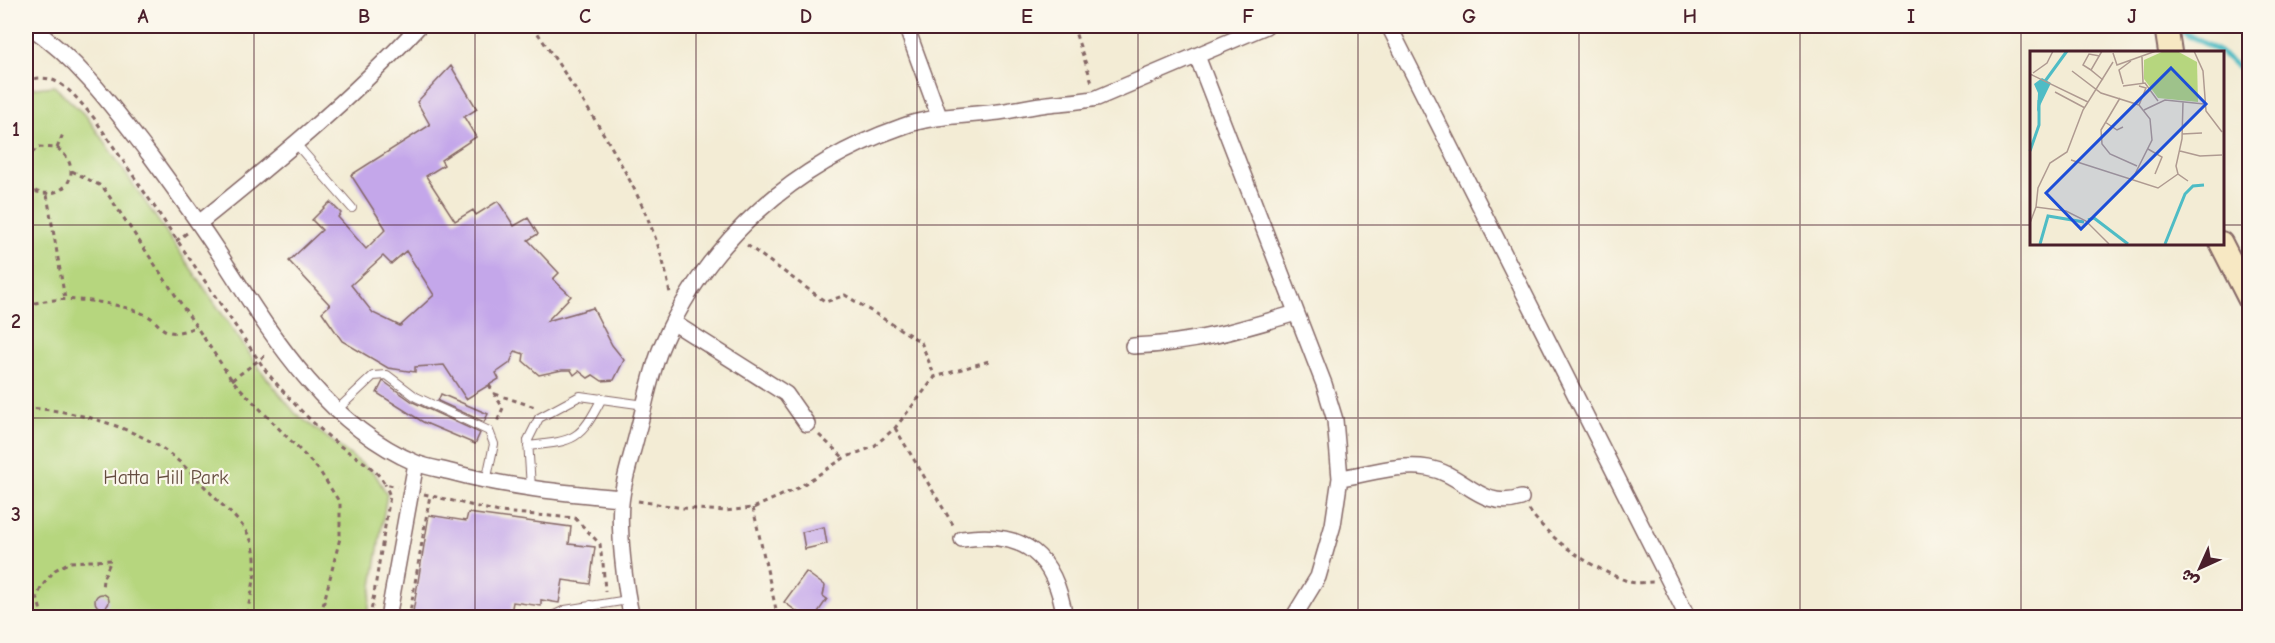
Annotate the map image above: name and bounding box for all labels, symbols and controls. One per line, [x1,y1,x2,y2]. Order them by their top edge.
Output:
text: A [137,5,149,28]
text: B [358,5,370,28]
text: C [579,5,591,28]
text: D [800,5,812,28]
text: E [1021,5,1033,28]
text: F [1242,5,1254,28]
text: G [1462,5,1476,28]
text: H [1683,5,1697,28]
text: I [1907,5,1915,28]
text: J [2127,5,2137,28]
inset map [2030,51,2224,244]
text: 1 [12,118,20,141]
text: 2 [11,310,21,333]
park label: Hatta Hill Park [103,466,229,489]
text: 3 [11,503,21,526]
north arrow [2170,538,2230,598]
text: ش [2178,565,2203,590]

